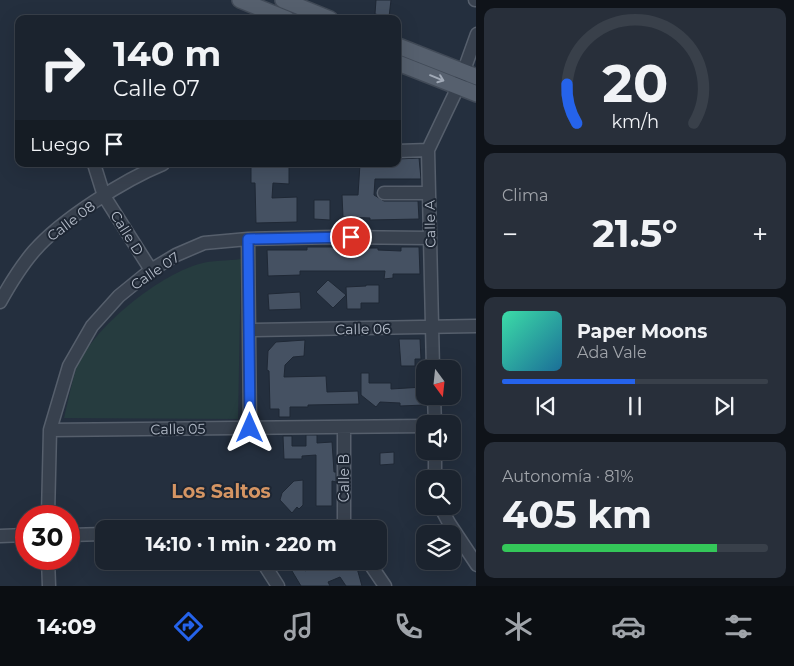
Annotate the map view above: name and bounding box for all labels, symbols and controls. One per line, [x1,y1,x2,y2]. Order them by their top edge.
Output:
text: 140 m [113,32,221,75]
icon: right [30,35,95,100]
text: 20 [602,52,668,115]
one-way arrow [429,74,444,84]
text: Calle 07 [113,75,200,102]
text: km/h [611,111,659,132]
icon: arrive [100,130,128,158]
text: Luego [30,133,90,156]
text: Clima [502,186,548,205]
street label: Calle 08 [43,197,99,245]
street label: Calle A [421,199,439,248]
street label: Calle D [106,207,148,259]
text: 21.5° [592,210,678,257]
pin [330,216,372,258]
text: − [502,217,518,251]
text: + [752,217,768,251]
icon: arrive [337,223,365,251]
street label: Calle 07 [127,248,183,294]
street label: Calle 06 [335,320,391,338]
text: Paper Moons [577,320,707,343]
text: Ada Vale [577,343,647,362]
north arrow [416,360,461,405]
map controls [416,360,461,570]
icon: previous [532,392,560,420]
icon: pause [621,392,649,420]
icon: next [710,392,738,420]
position arrow [223,401,275,453]
button: sound [416,415,461,460]
street label: Calle 05 [150,420,206,438]
street label: Calle B [335,454,353,502]
text: Autonomía · 81% [502,467,634,486]
button: search [416,470,461,515]
district label: Los Saltos [171,480,271,503]
text: 405 km [502,491,652,538]
speed limit sign: 30 [15,505,80,570]
button: layers [416,525,461,570]
text: 14:10 · 1 min · 220 m [145,533,337,556]
icon: directions [171,609,206,644]
icon: music [281,609,316,644]
icon: phone [391,609,426,644]
icon: climate [501,609,536,644]
icon: car [611,609,646,644]
icon: filters [721,609,756,644]
text: 14:09 [38,613,96,640]

